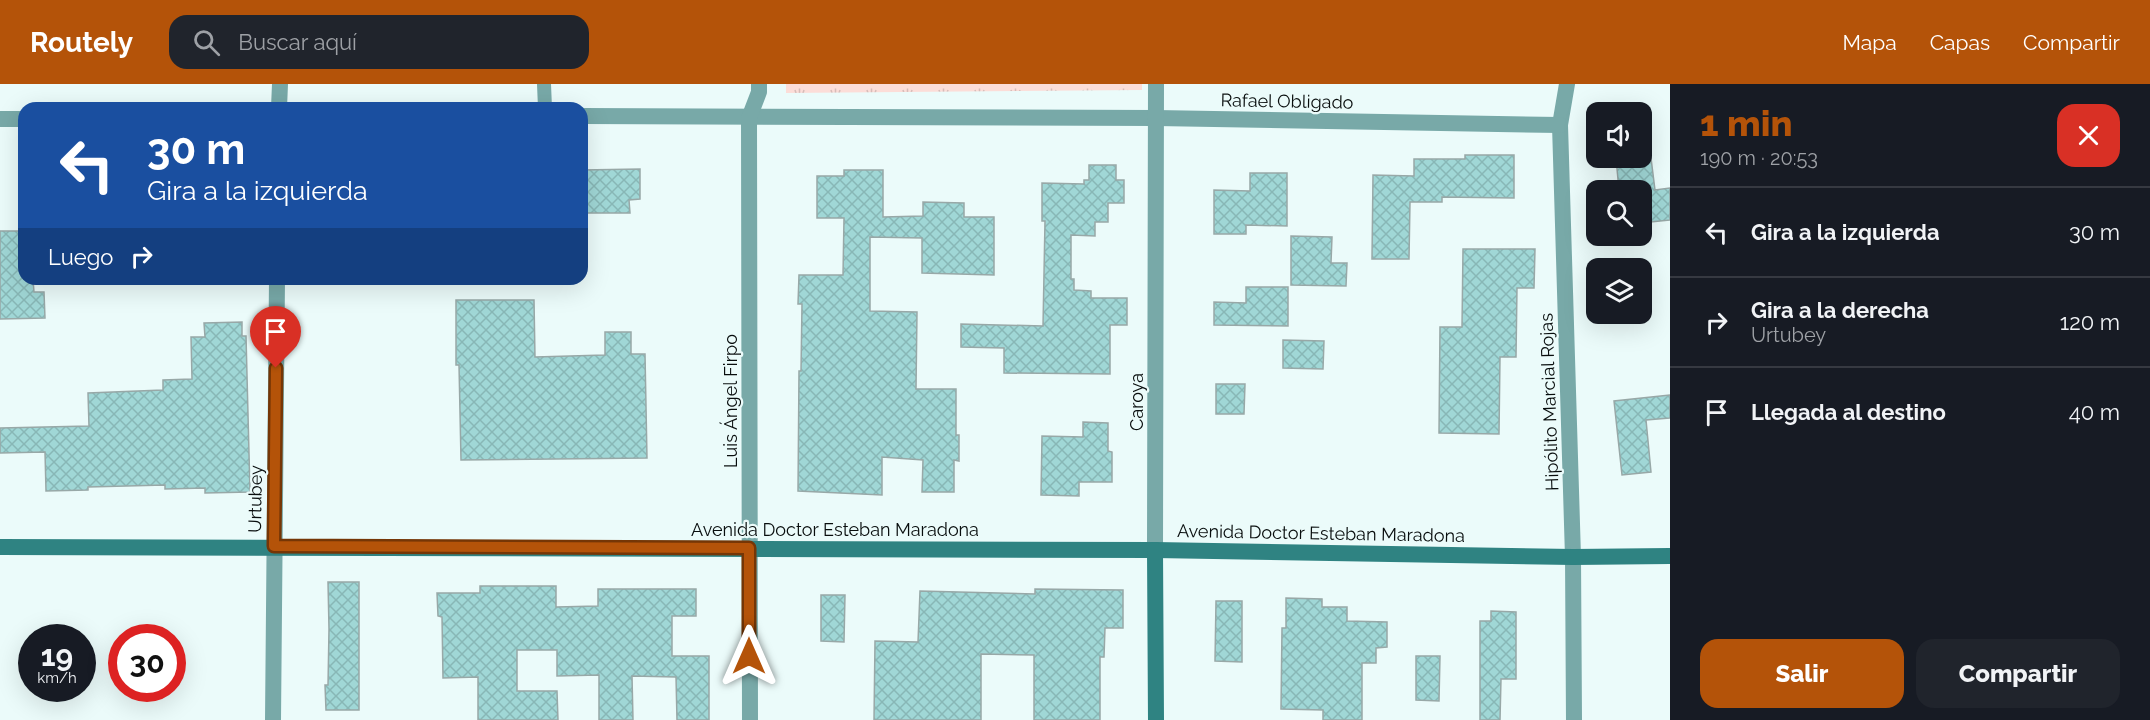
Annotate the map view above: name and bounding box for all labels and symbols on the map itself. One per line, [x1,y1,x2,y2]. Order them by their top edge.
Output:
street label: Rafael Obligado [1220,89,1354,113]
pin [250,306,301,368]
street label: Hipólito Marcial Rojas [1535,312,1563,491]
street label: Luis Ángel Firpo [719,334,741,468]
street label: Caroya [1126,373,1147,431]
street label: Urtubey [244,465,266,533]
street label: Avenida Doctor Esteban Maradona [691,519,979,540]
street label: Avenida Doctor Esteban Maradona [1177,520,1465,546]
speed limit sign: 30 [108,624,186,702]
position arrow [717,624,781,688]

